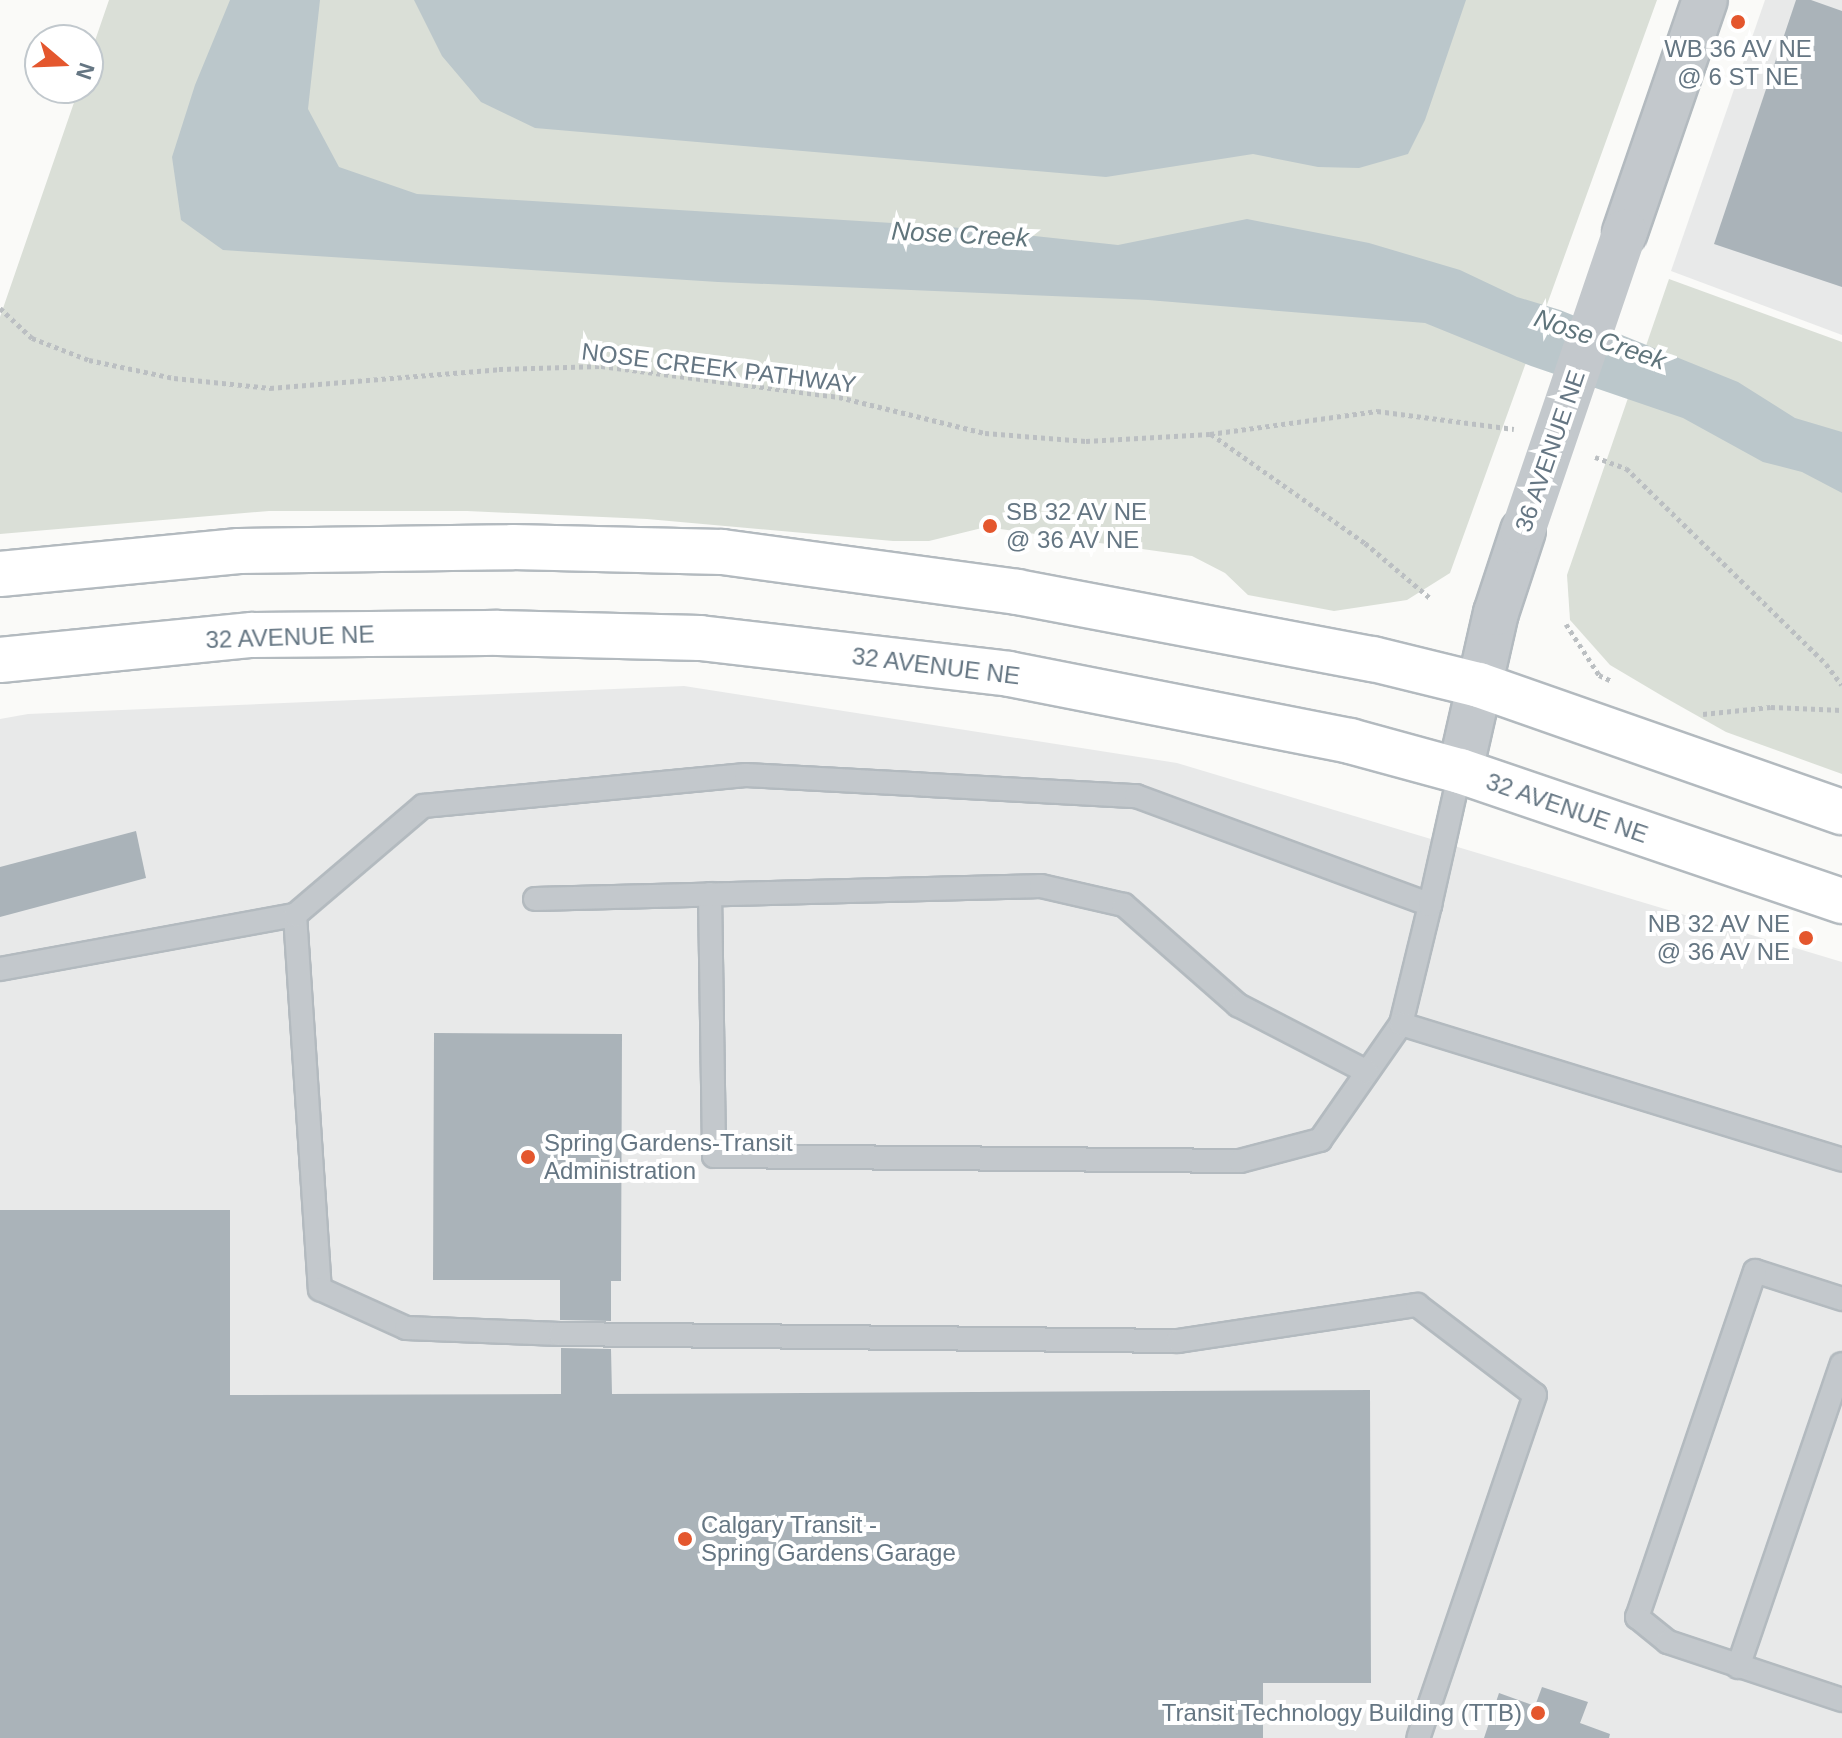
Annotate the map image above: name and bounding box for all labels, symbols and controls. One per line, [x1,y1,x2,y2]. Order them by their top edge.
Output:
marker: WB 36 AV NE @ 6 ST NE [1729,13,1747,31]
north arrow [24,24,104,104]
place label: WB 36 AV NE @ 6 ST NE [1664,35,1812,91]
text: N [71,60,100,83]
water label: Nose Creek [891,216,1029,254]
water label: Nose Creek [1530,303,1670,377]
street label: NOSE CREEK PATHWAY [580,337,858,399]
street label: 36 AVENUE NE [1509,366,1591,536]
place label: SB 32 AV NE @ 36 AV NE [1006,498,1148,554]
marker: SB 32 AV NE @ 36 AV NE [981,517,999,535]
street label: 32 AVENUE NE [204,620,376,654]
street label: 32 AVENUE NE [850,641,1022,691]
street label: 32 AVENUE NE [1482,767,1652,849]
place label: NB 32 AV NE @ 36 AV NE [1646,910,1790,966]
marker: NB 32 AV NE @ 36 AV NE [1797,929,1815,947]
place label: Spring Gardens-Transit Administration [544,1129,793,1185]
marker: Spring Gardens-Transit Administration [519,1148,537,1166]
place label: Calgary Transit - Spring Gardens Garage [701,1511,956,1567]
marker: Calgary Transit - Spring Gardens Garage [676,1530,694,1548]
place label: Transit Technology Building (TTB) [1161,1699,1522,1727]
marker: Transit Technology Building (TTB) [1529,1704,1547,1722]

